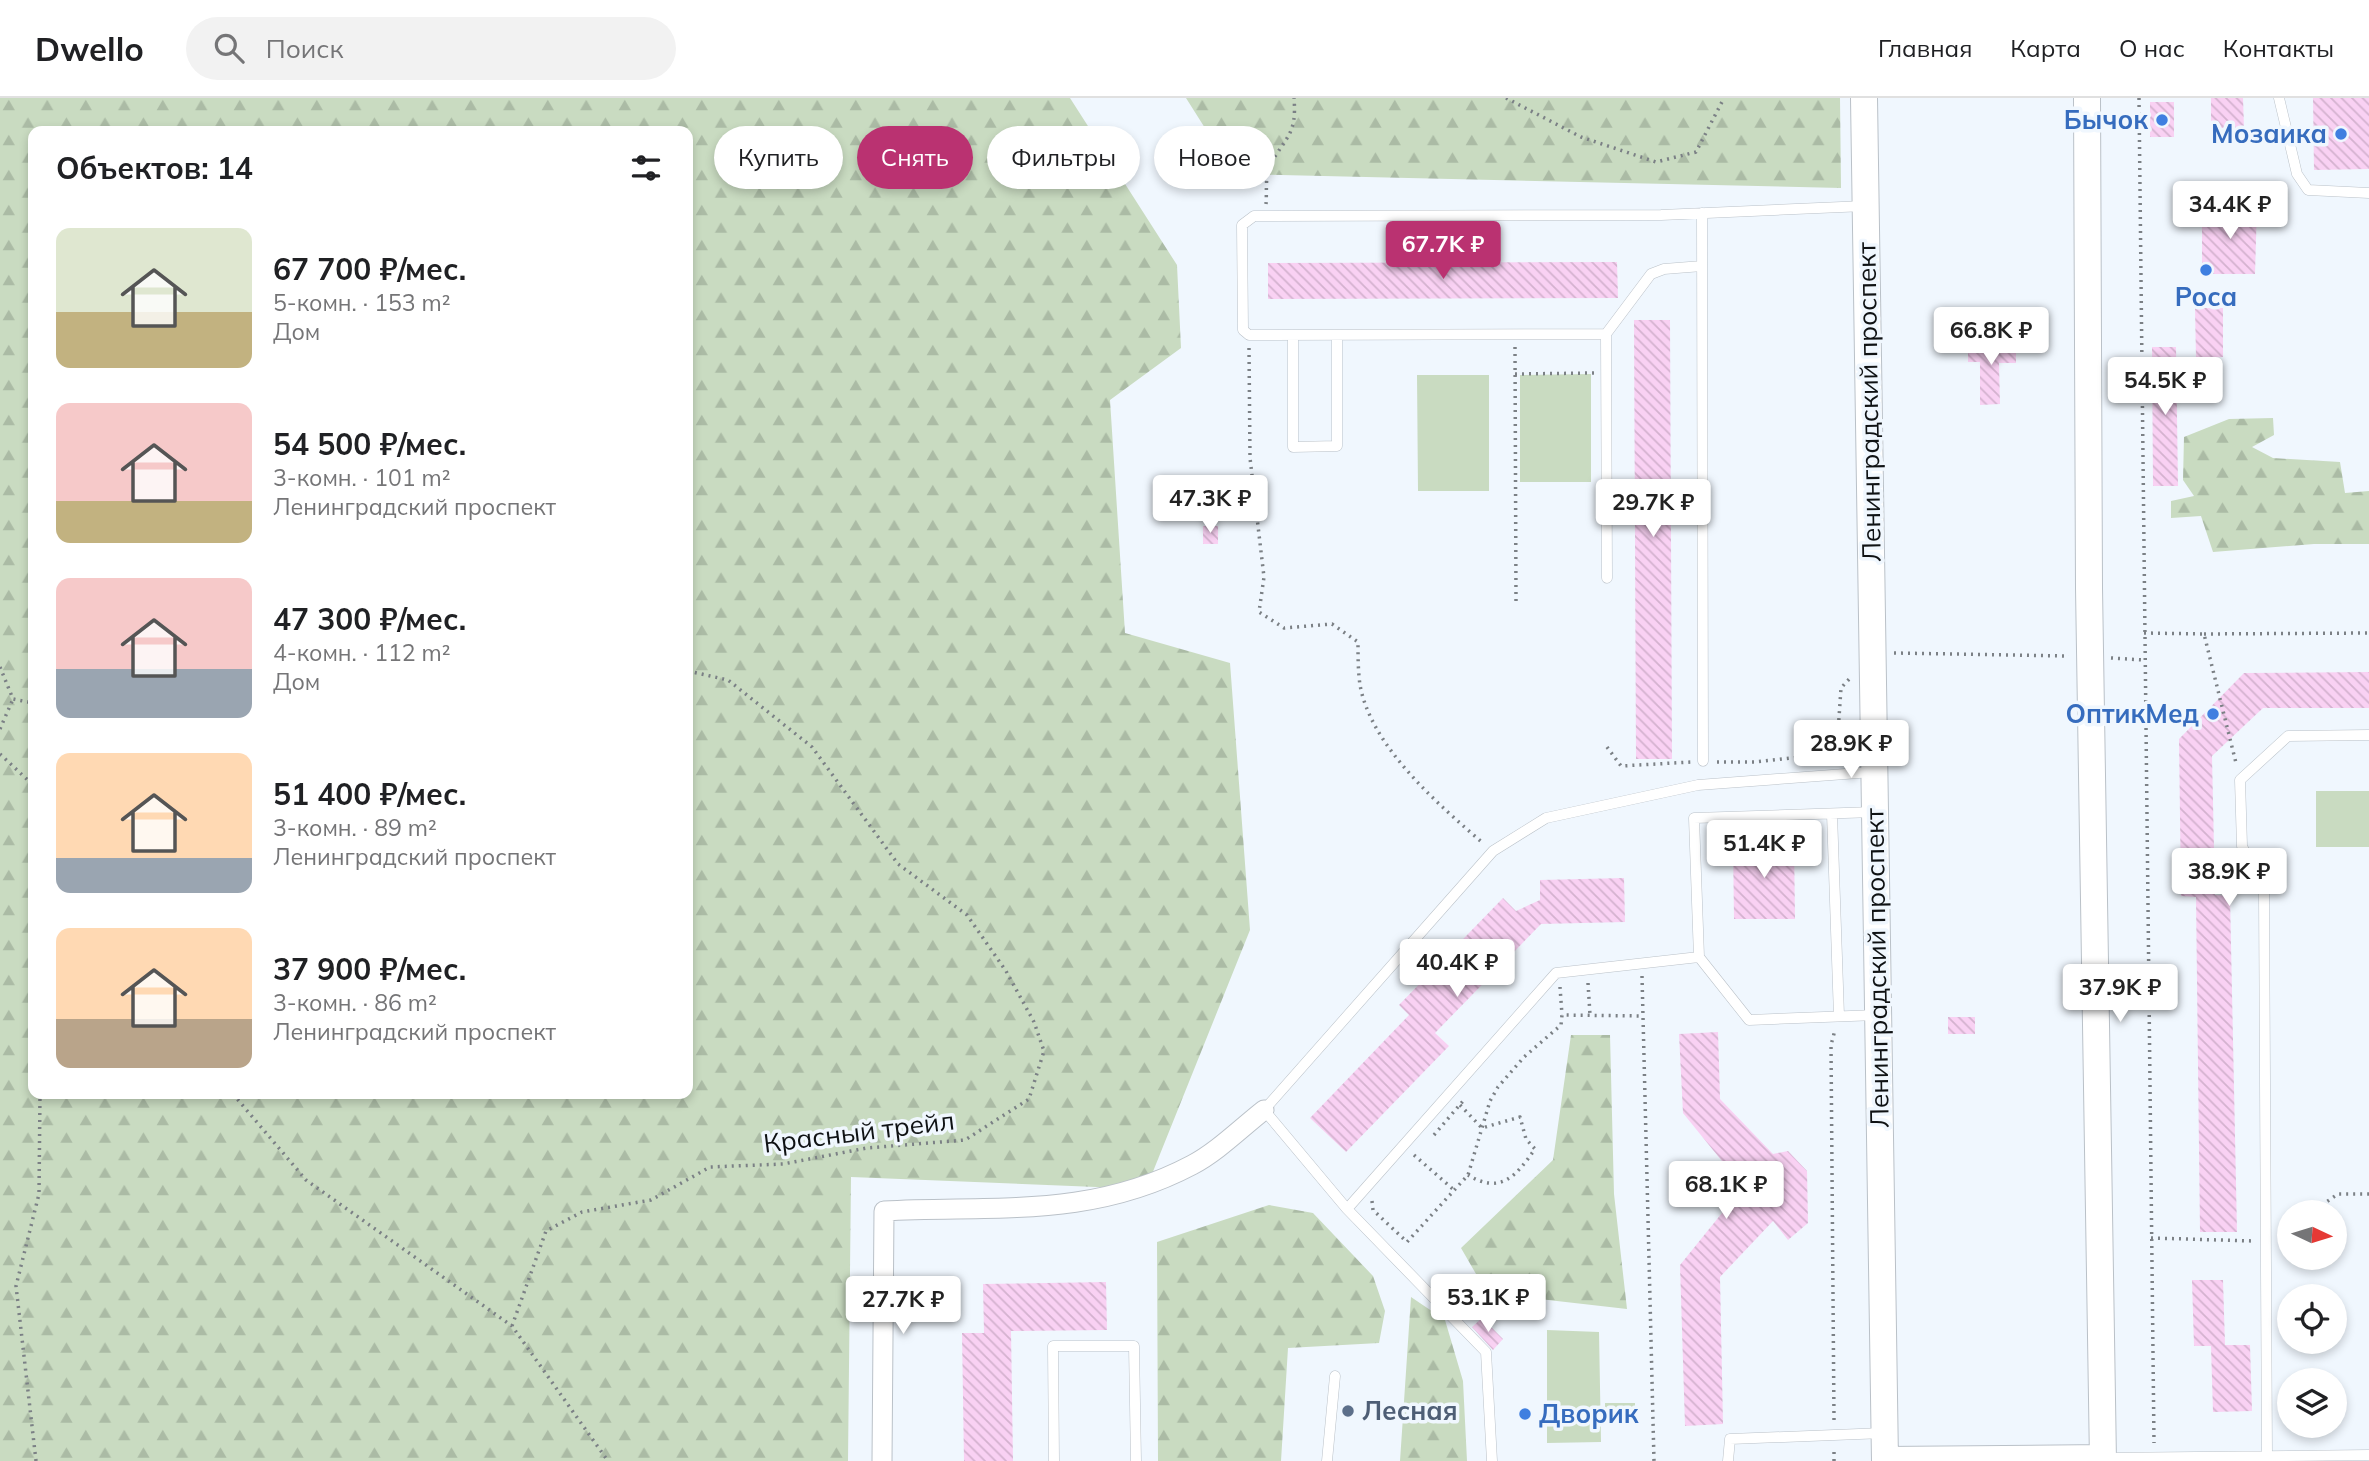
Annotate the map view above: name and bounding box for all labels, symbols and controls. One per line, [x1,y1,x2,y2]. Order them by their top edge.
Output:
search box [186,17,676,80]
text: Dwello [35,28,144,69]
icon: search [210,29,248,67]
text: Поиск [266,32,343,65]
text: Главная [1878,33,1972,63]
text: Карта [2010,33,2081,63]
text: О нас [2119,33,2185,63]
text: Контакты [2223,33,2334,63]
place label: Бычок [2064,103,2148,136]
marker: Бычок [2154,112,2170,128]
place label: Мозаика [2211,117,2327,150]
chip: Купить [714,126,843,189]
chip: Снять [857,126,973,189]
chip: Фильтры [987,126,1140,189]
chip: Новое [1154,126,1275,189]
marker: Мозаика [2333,126,2349,142]
text: Объектов: 14 [56,149,253,187]
icon: filters [627,149,665,187]
pin: 34.4K ₽ [2165,181,2295,241]
text: 34.4K ₽ [2189,189,2271,218]
pin: 67.7K ₽ [1378,222,1508,281]
text: 67.7K ₽ [1402,229,1484,258]
street label: Ленинградский проспект [1849,242,1888,562]
text: 67 700 ₽/мес. [273,250,466,288]
icon: home [112,256,196,340]
marker: Роса [2198,262,2214,278]
place label: Роса [2175,280,2237,313]
text: 5-комн. · 153 m² [273,288,451,317]
pin: 66.8K ₽ [1926,308,2056,367]
text: 66.8K ₽ [1950,315,2032,344]
text: Дом [273,317,320,346]
pin: 54.5K ₽ [2100,358,2230,417]
text: 54.5K ₽ [2124,365,2206,394]
text: 54 500 ₽/мес. [273,425,466,463]
icon: home [112,431,196,515]
text: 3-комн. · 101 m² [273,463,451,492]
pin: 47.3K ₽ [1145,476,1275,535]
pin: 29.7K ₽ [1588,480,1718,539]
text: 47.3K ₽ [1169,483,1251,512]
text: 29.7K ₽ [1612,487,1694,516]
text: Ленинградский проспект [273,492,556,521]
text: 47 300 ₽/мес. [273,600,466,638]
icon: home [112,606,196,690]
text: 4-комн. · 112 m² [273,638,451,667]
text: Дом [273,667,320,696]
place label: ОптикМед [2065,697,2199,730]
marker: ОптикМед [2205,706,2221,722]
pin: 28.9K ₽ [1786,720,1916,780]
text: 28.9K ₽ [1810,728,1892,757]
text: 51 400 ₽/мес. [273,775,466,813]
icon: home [112,781,196,865]
street label: Ленинградский проспект [1857,808,1896,1128]
text: 3-комн. · 89 m² [273,813,437,842]
pin: 51.4K ₽ [1699,820,1829,880]
text: 51.4K ₽ [1723,828,1805,857]
text: Ленинградский проспект [273,842,556,871]
pin: 38.9K ₽ [2164,848,2294,908]
text: 38.9K ₽ [2188,856,2270,885]
pin: 40.4K ₽ [1392,940,1522,999]
text: 40.4K ₽ [1416,947,1498,976]
text: 37 900 ₽/мес. [273,950,466,988]
icon: home [112,956,196,1040]
pin: 37.9K ₽ [2055,964,2185,1024]
text: 37.9K ₽ [2079,972,2161,1001]
text: 3-комн. · 86 m² [273,988,437,1017]
text: Ленинградский проспект [273,1017,556,1046]
street label: Красный трейл [762,1103,956,1160]
pin: 68.1K ₽ [1661,1162,1791,1221]
text: 68.1K ₽ [1685,1169,1767,1198]
north arrow [2277,1200,2347,1270]
map controls [2277,1200,2347,1438]
pin: 53.1K ₽ [1423,1274,1553,1334]
pin: 27.7K ₽ [838,1276,968,1336]
text: 53.1K ₽ [1447,1282,1529,1311]
text: 27.7K ₽ [862,1284,944,1313]
button: locate [2277,1284,2347,1354]
button: layers [2277,1368,2347,1438]
place label: Лесная [1362,1394,1458,1427]
place label: Дворик [1539,1397,1639,1430]
marker: Лесная [1340,1403,1356,1419]
marker: Дворик [1517,1406,1533,1422]

